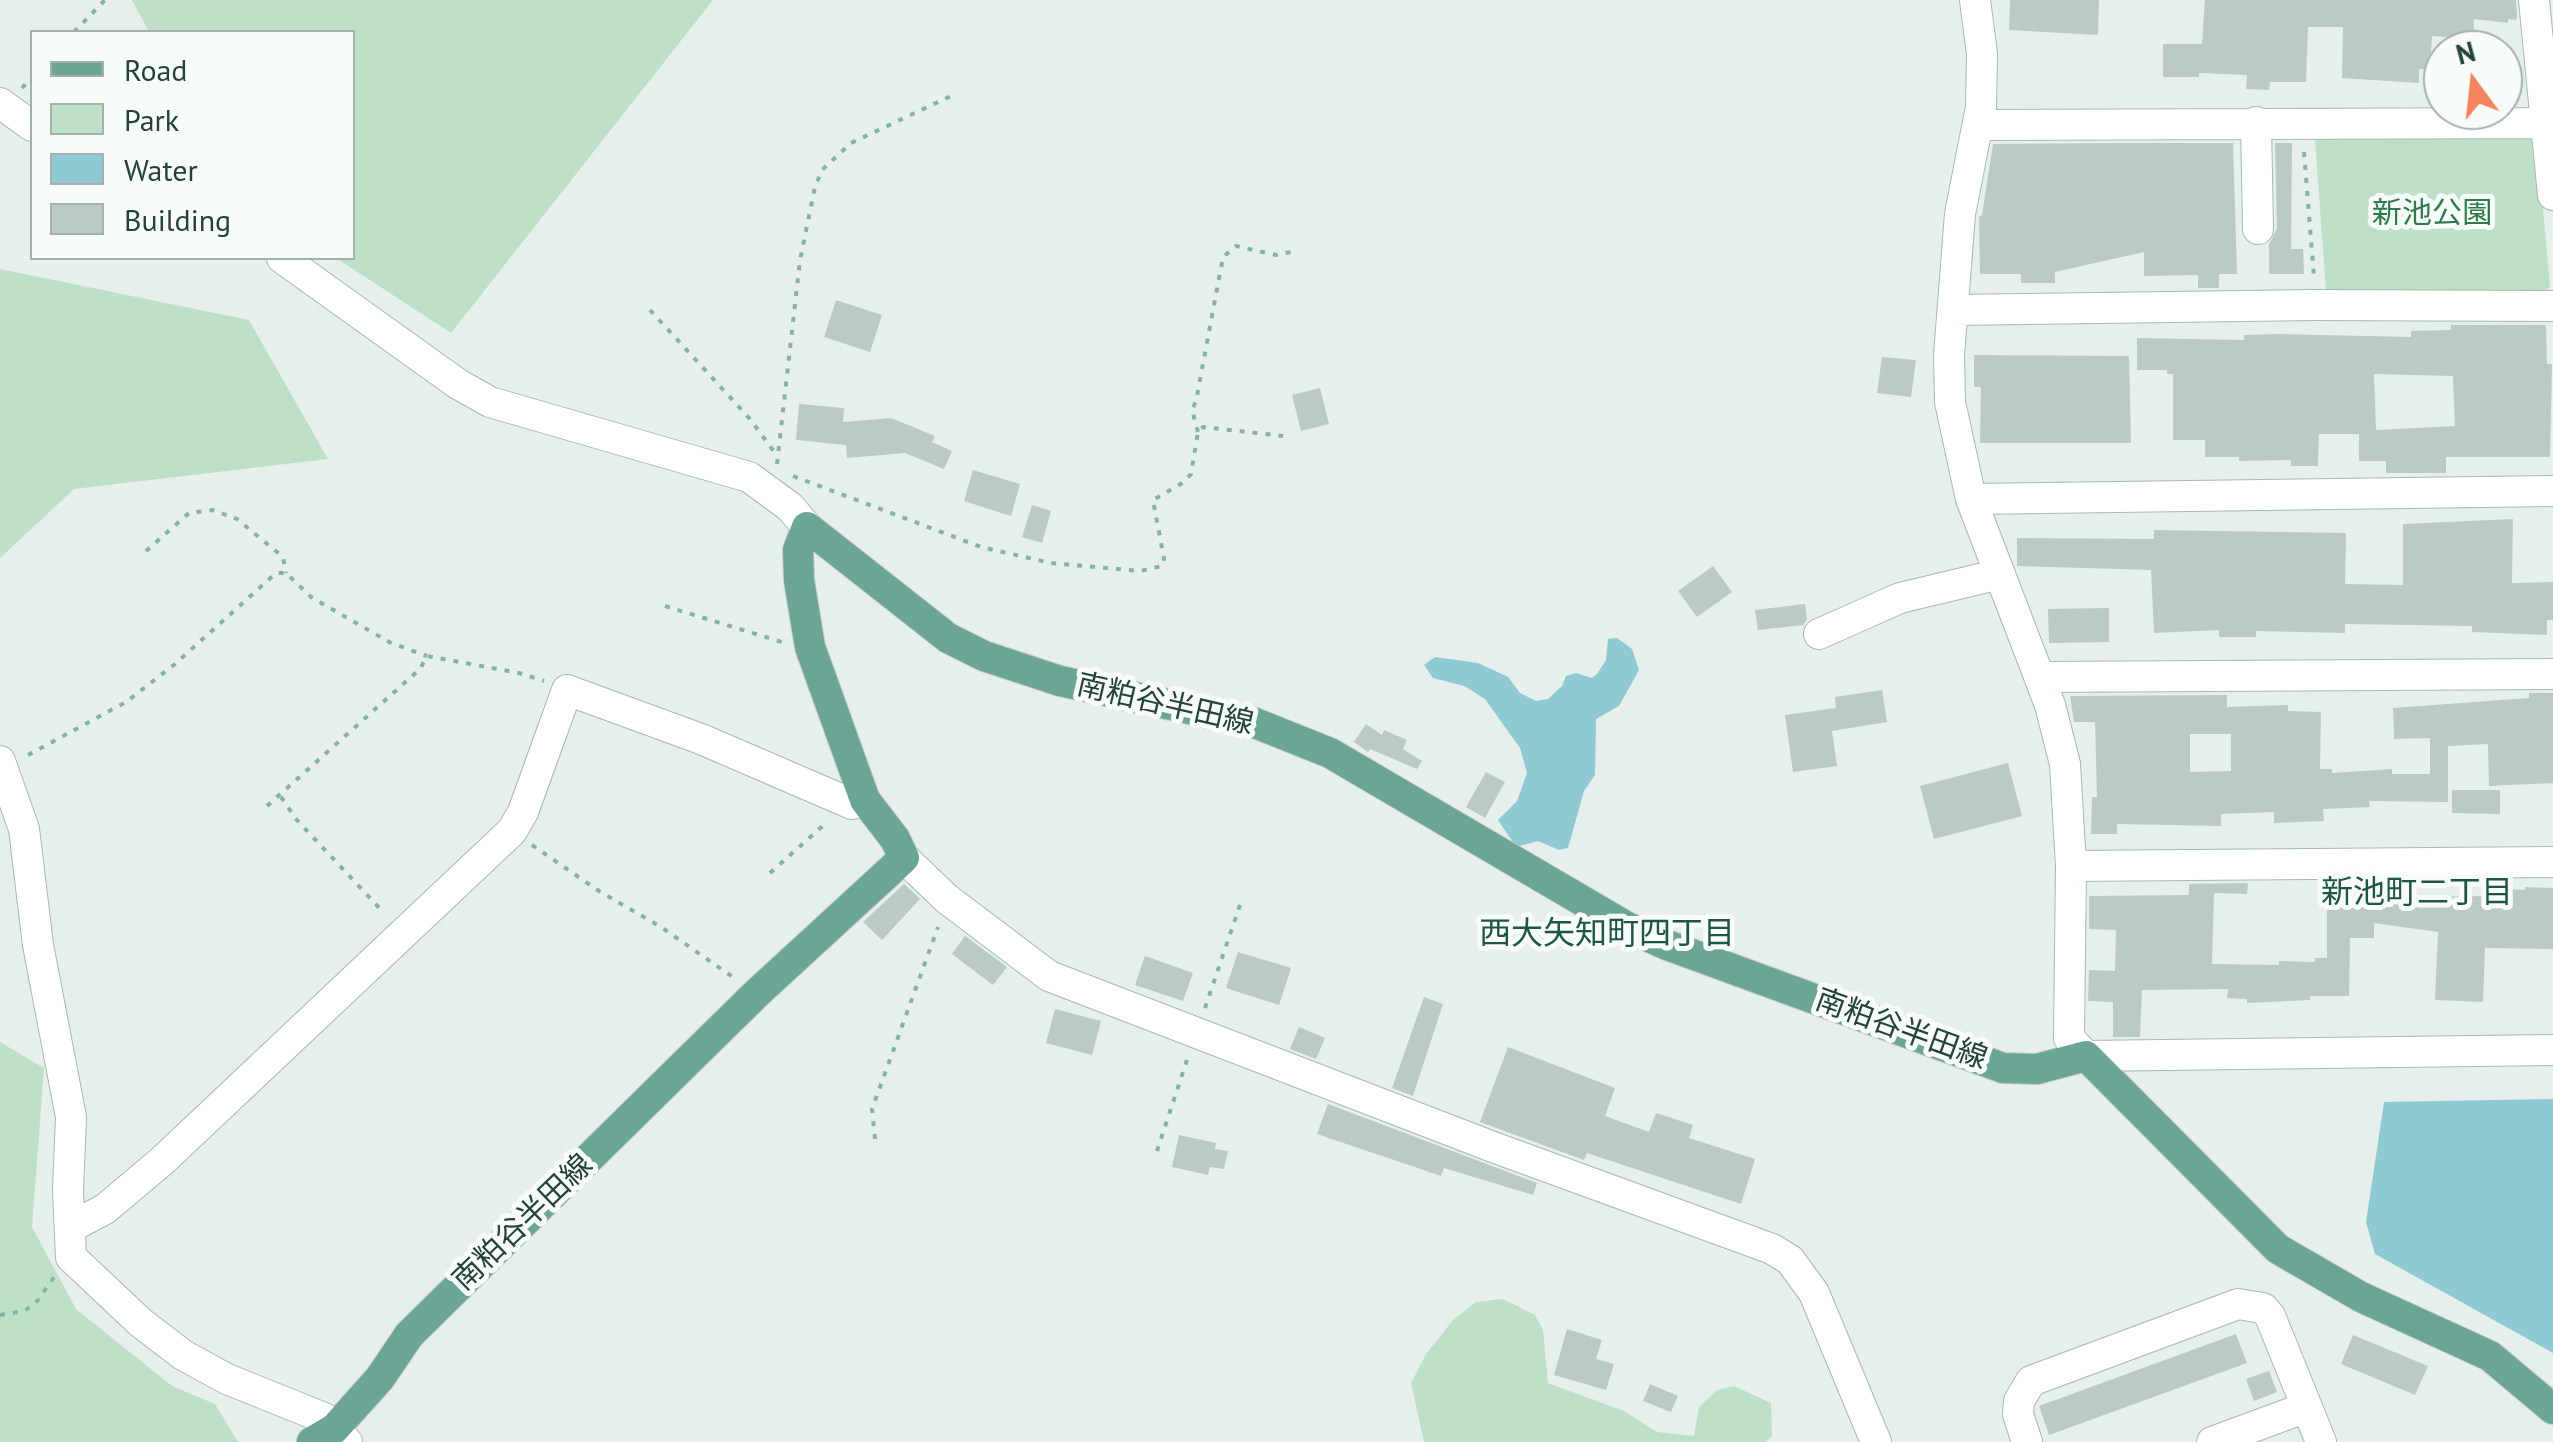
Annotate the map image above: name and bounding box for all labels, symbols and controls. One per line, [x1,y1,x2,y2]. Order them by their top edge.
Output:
legend [30,30,355,260]
north arrow [2423,30,2523,130]
text: N [2452,32,2479,73]
text: Road [124,50,188,89]
text: Park [124,100,179,139]
text: Water [124,150,198,189]
park label: 新池公園 [2372,196,2492,232]
text: Building [124,200,231,239]
street label: 南粕谷半田線 [1073,667,1257,743]
district label: 新池町二丁目 [2321,875,2513,913]
district label: 西大矢知町四丁目 [1479,916,1735,954]
street label: 南粕谷半田線 [1810,982,1992,1078]
street label: 南粕谷半田線 [446,1148,600,1298]

